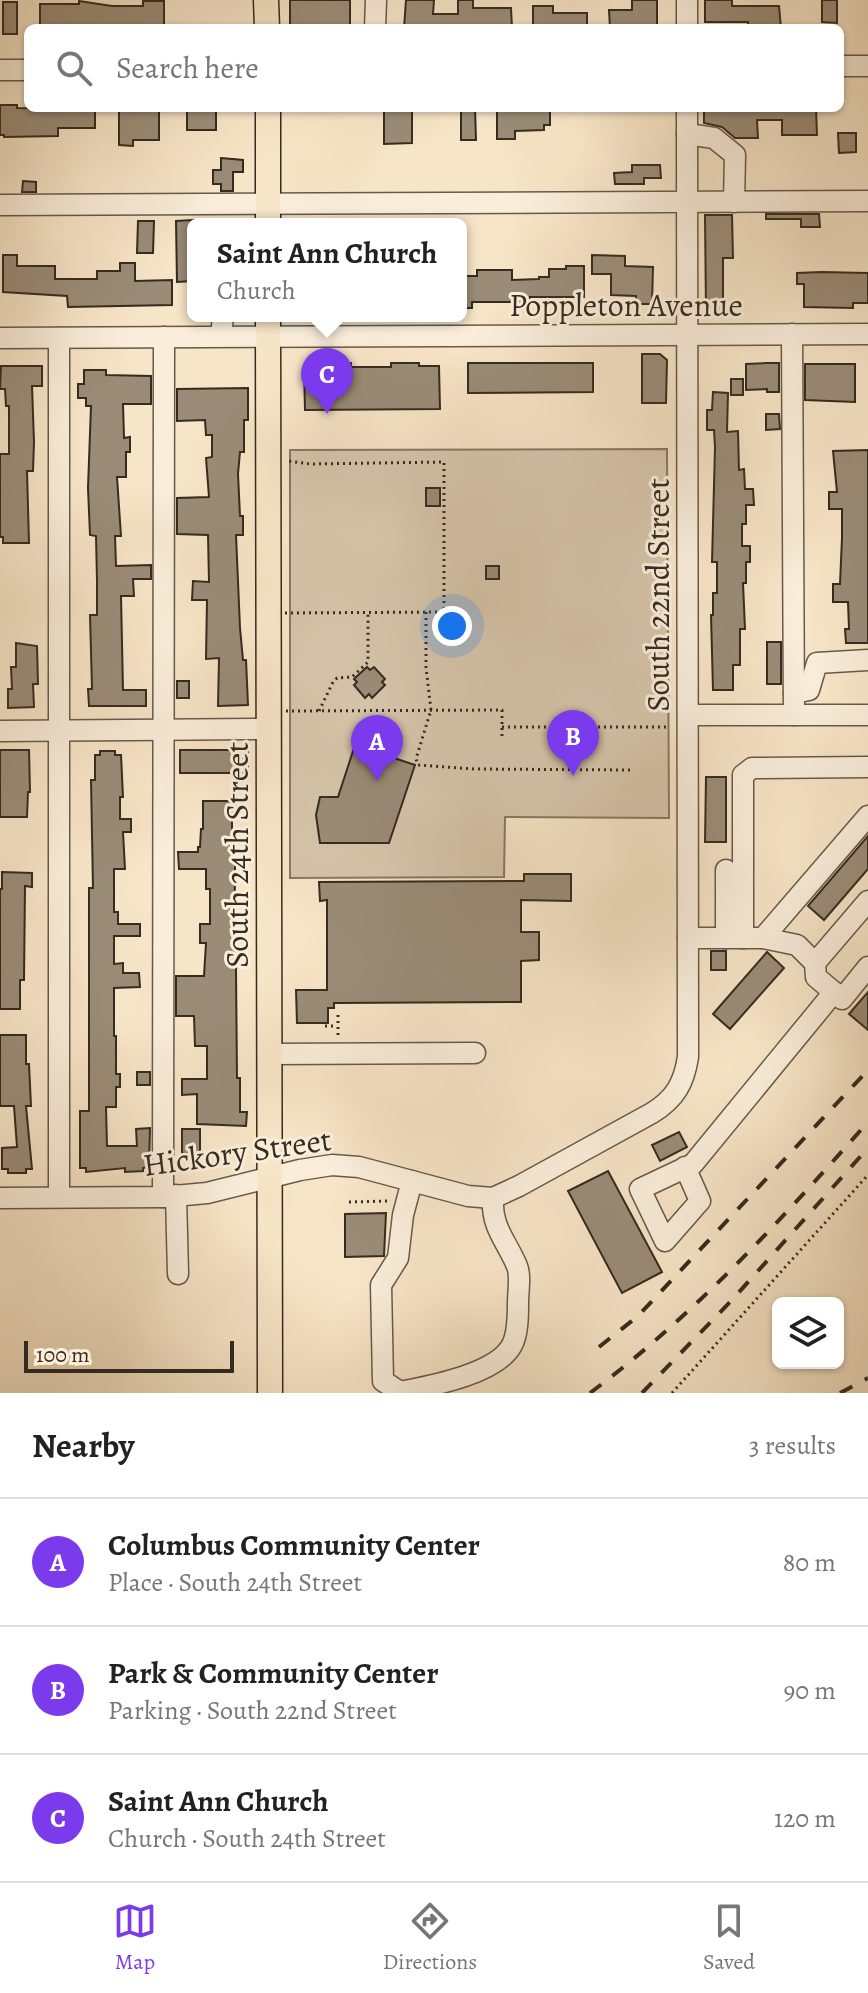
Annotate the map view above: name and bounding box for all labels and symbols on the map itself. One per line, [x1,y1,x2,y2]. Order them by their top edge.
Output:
street label: Poppleton Avenue [509,283,743,327]
pin: C [301,348,353,414]
street label: South 22nd Street [636,478,680,712]
your location [432,606,472,646]
pin: B [547,710,599,776]
pin: A [351,715,403,781]
street label: South 24th Street [215,742,259,968]
street label: Hickory Street [140,1117,334,1187]
scale bar [24,1337,234,1373]

